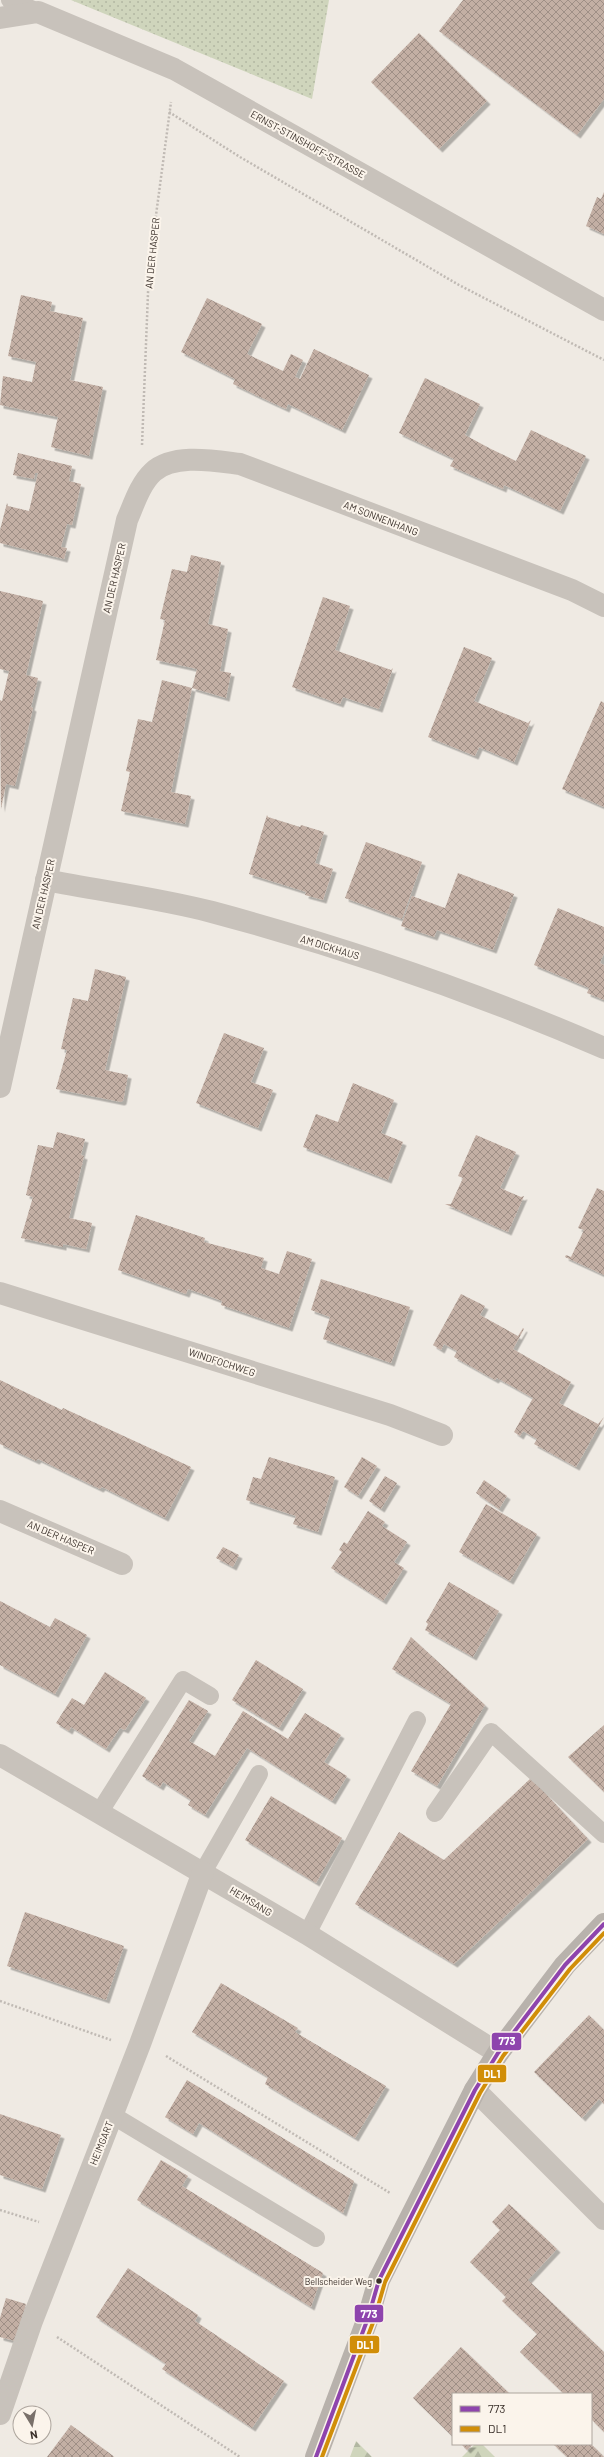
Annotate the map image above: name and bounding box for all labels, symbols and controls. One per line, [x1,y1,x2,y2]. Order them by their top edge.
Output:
street label: ERNST-STINSHOFF-STRASSE [249,108,367,180]
street label: AN DER HASPER [142,217,162,289]
street label: AM SONNENHANG [342,498,420,538]
street label: AN DER HASPER [100,542,128,614]
street label: AN DER HASPER [29,858,57,930]
street label: AM DICKHAUS [299,932,361,962]
street label: WINDFOCHWEG [187,1346,257,1378]
street label: AN DER HASPER [26,1518,96,1556]
street label: HEIMSANG [228,1884,274,1918]
line badge: 773 [491,2032,522,2051]
text: 773 [499,2034,515,2047]
line badge: DL1 [477,2064,507,2083]
text: DL1 [484,2067,501,2080]
street label: HEIMGART [87,2119,115,2167]
place label: Bellscheider Weg [305,2276,372,2287]
marker: Bellscheider Weg [374,2276,384,2286]
line badge: 773 [354,2304,384,2323]
text: 773 [361,2307,377,2320]
line badge: DL1 [349,2335,380,2354]
text: DL1 [357,2338,374,2351]
legend [452,2393,592,2445]
text: 773 [488,2401,506,2415]
north arrow [12,2405,52,2445]
text: DL1 [488,2421,506,2435]
text: N [29,2428,39,2442]

